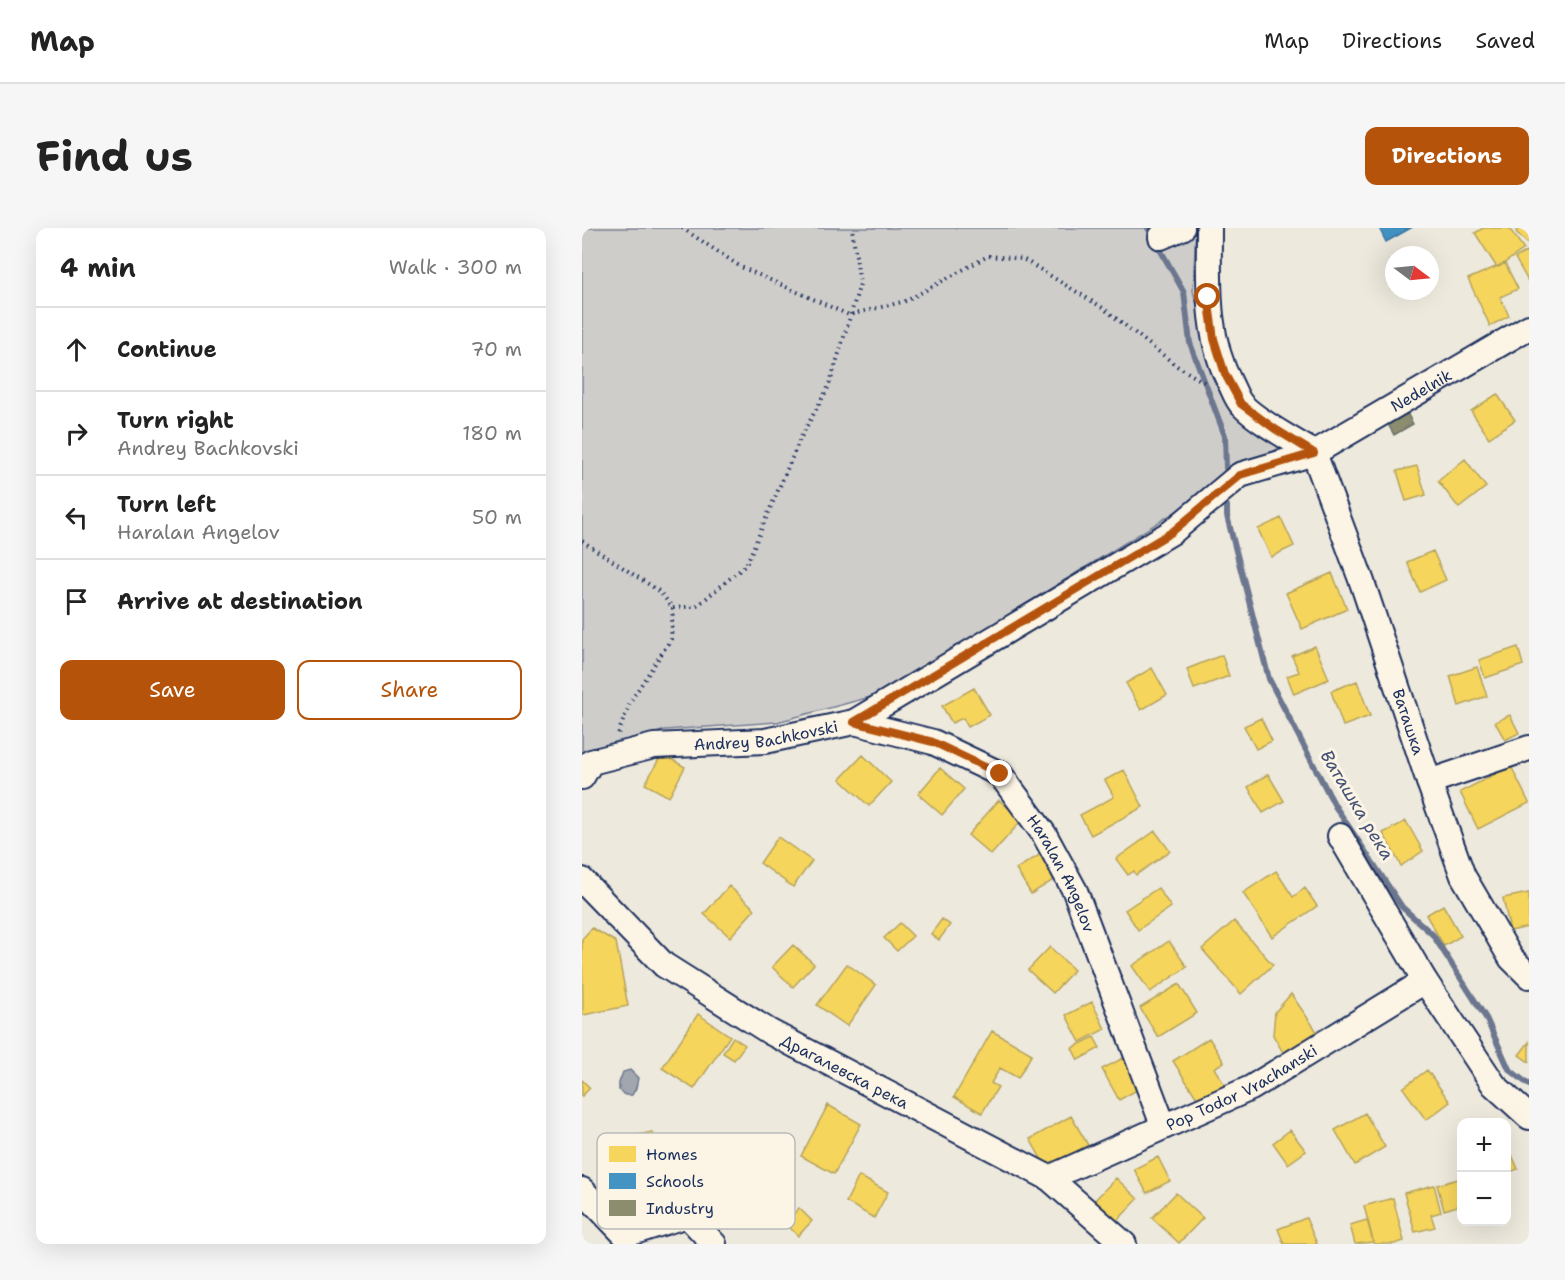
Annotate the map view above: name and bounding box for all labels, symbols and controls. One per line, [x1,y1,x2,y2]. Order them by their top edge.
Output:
text: Map [30,22,95,60]
text: Map [1264,27,1309,55]
text: Directions [1342,27,1442,55]
text: Saved [1475,27,1535,55]
button: Directions [1365,127,1529,185]
text: Find us [36,128,193,184]
north arrow [1385,246,1439,300]
text: 4 min [60,250,136,285]
text: Walk · 300 m [389,254,522,280]
route start [1194,283,1220,309]
icon: ahead [60,333,93,366]
text: Continue [117,335,217,364]
text: 70 m [470,336,522,362]
street label: Nedelnik [1386,364,1456,416]
text: Turn right [117,406,234,435]
icon: right [60,417,93,450]
text: 180 m [462,420,522,446]
text: Andrey Bachkovski [117,435,299,461]
text: Turn left [117,490,216,519]
icon: left [60,501,93,534]
text: 50 m [472,504,522,530]
text: Haralan Angelov [117,519,280,545]
icon: arrive [60,585,93,618]
text: Arrive at destination [117,587,363,616]
button: Save [60,660,285,720]
button: Share [297,660,522,720]
street label: Ваташка [1388,686,1430,757]
street label: Andrey Bachkovski [693,715,840,755]
water label: Ваташка река [1315,745,1399,865]
route end [986,760,1012,786]
street label: Haralan Angelov [1022,810,1100,935]
street label: Драгалевска река [777,1029,912,1113]
street label: Pop Todor Vrachanski [1163,1039,1321,1135]
map controls [1457,1118,1511,1226]
button: + [1457,1118,1511,1172]
legend [597,1133,795,1229]
text: Homes [646,1144,698,1165]
text: Schools [646,1171,704,1192]
button: − [1457,1172,1511,1226]
text: Industry [646,1198,714,1219]

